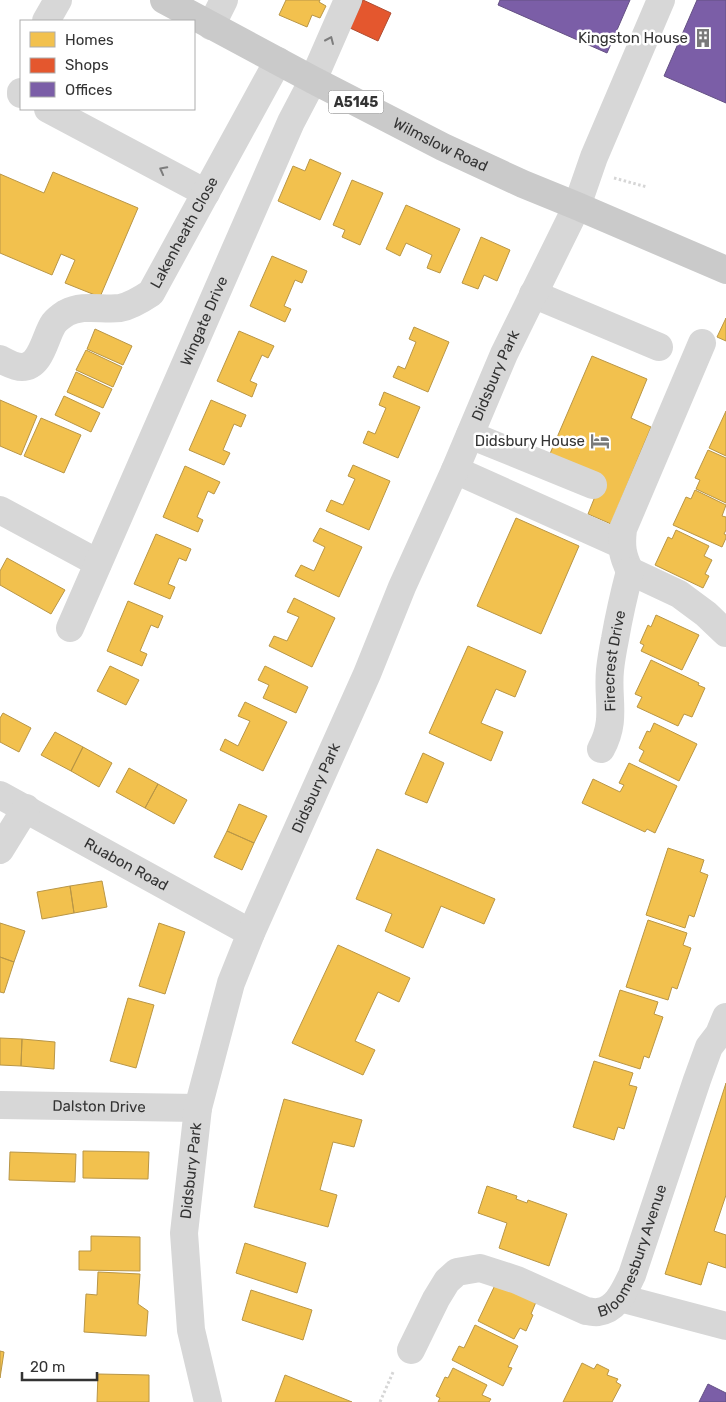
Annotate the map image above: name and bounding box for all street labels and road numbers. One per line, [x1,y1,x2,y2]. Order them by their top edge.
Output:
road number: A5145 [328,90,384,114]
street label: Wilmslow Road [390,114,491,175]
street label: Lakenheath Close [146,174,222,291]
street label: Wingate Drive [177,273,232,369]
street label: Didsbury Park [468,327,523,423]
street label: Firecrest Drive [600,609,629,712]
street label: Didsbury Park [288,740,344,836]
street label: Ruabon Road [81,834,171,895]
street label: Dalston Drive [52,1097,146,1116]
street label: Didsbury Park [177,1121,205,1220]
street label: Bloomesbury Avenue [595,1182,671,1321]

